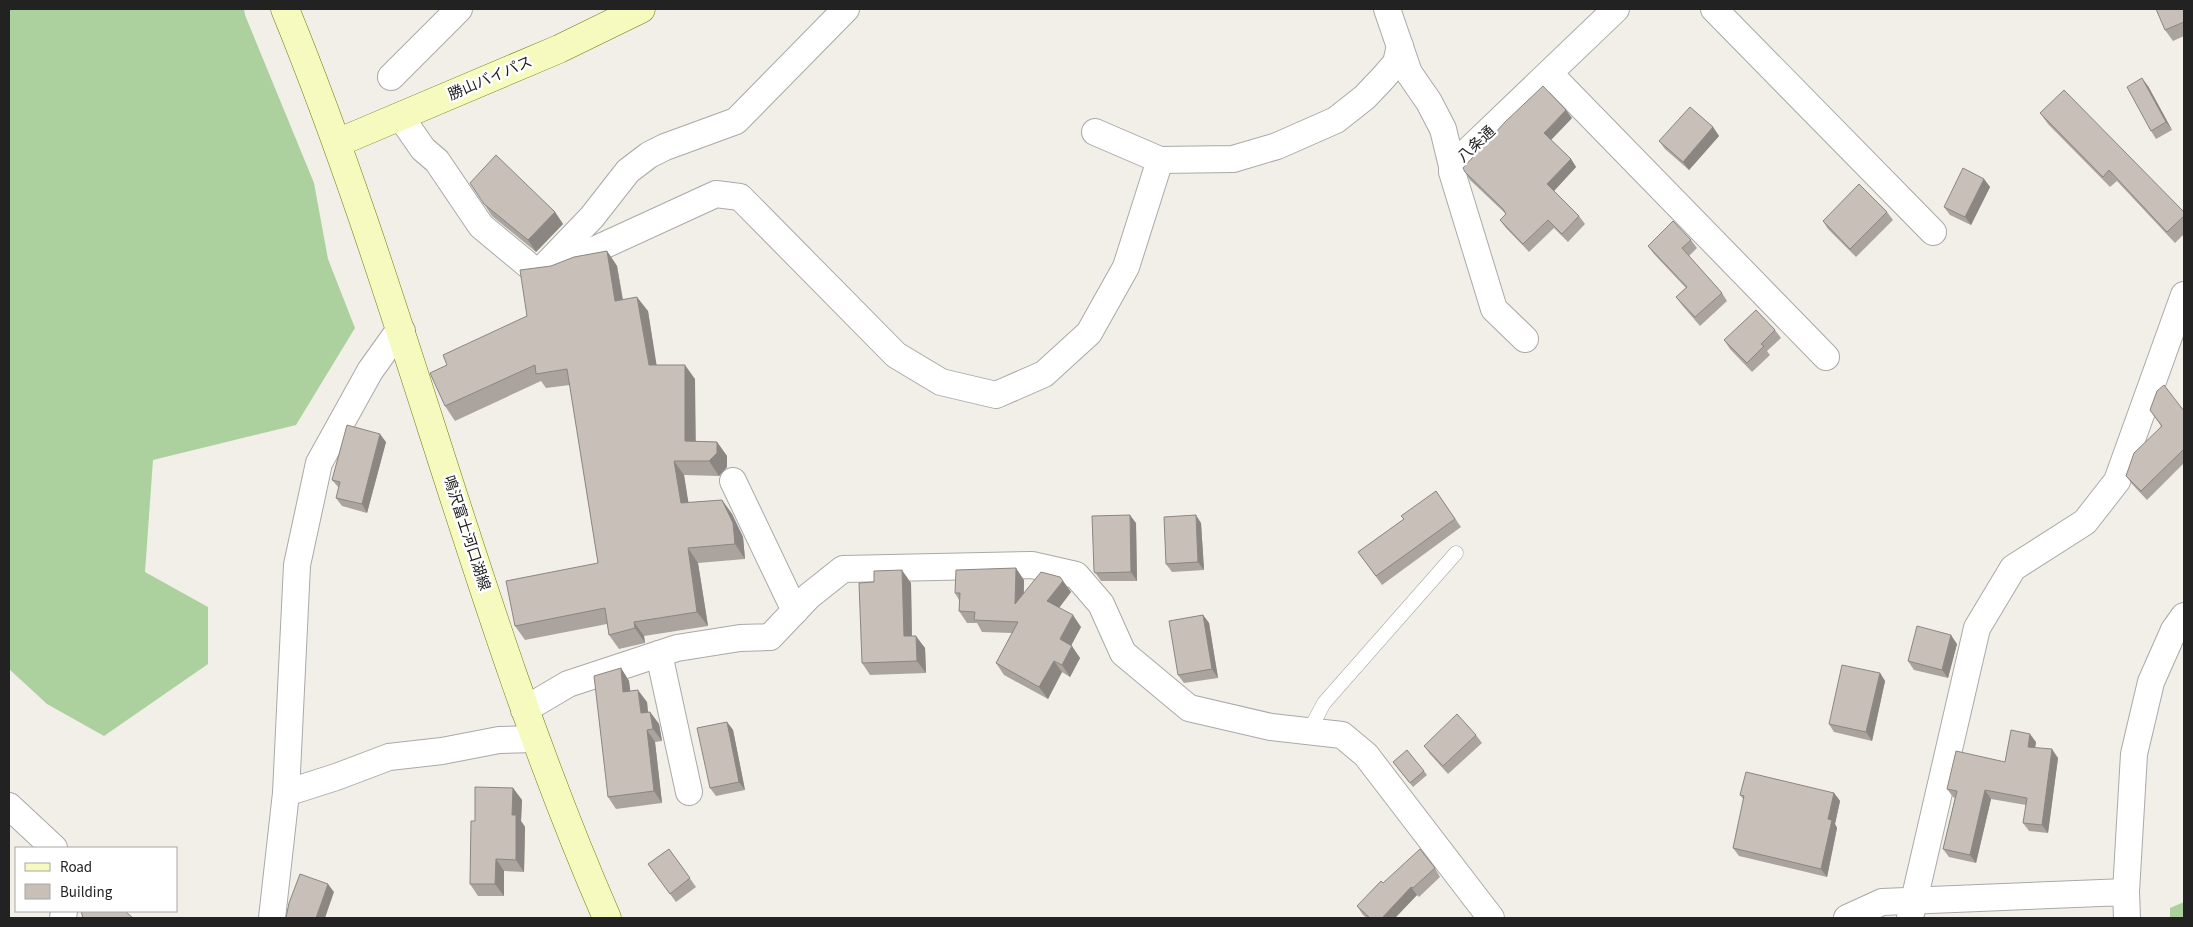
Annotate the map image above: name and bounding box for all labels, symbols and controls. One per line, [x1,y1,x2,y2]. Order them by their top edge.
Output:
street label: 勝山バイパス [445,51,536,106]
street label: 八条通 [1453,121,1500,167]
street label: 鳴沢富士河口湖線 [438,473,495,593]
legend [15,847,178,912]
text: Road [60,857,92,878]
text: Building [60,882,113,903]

